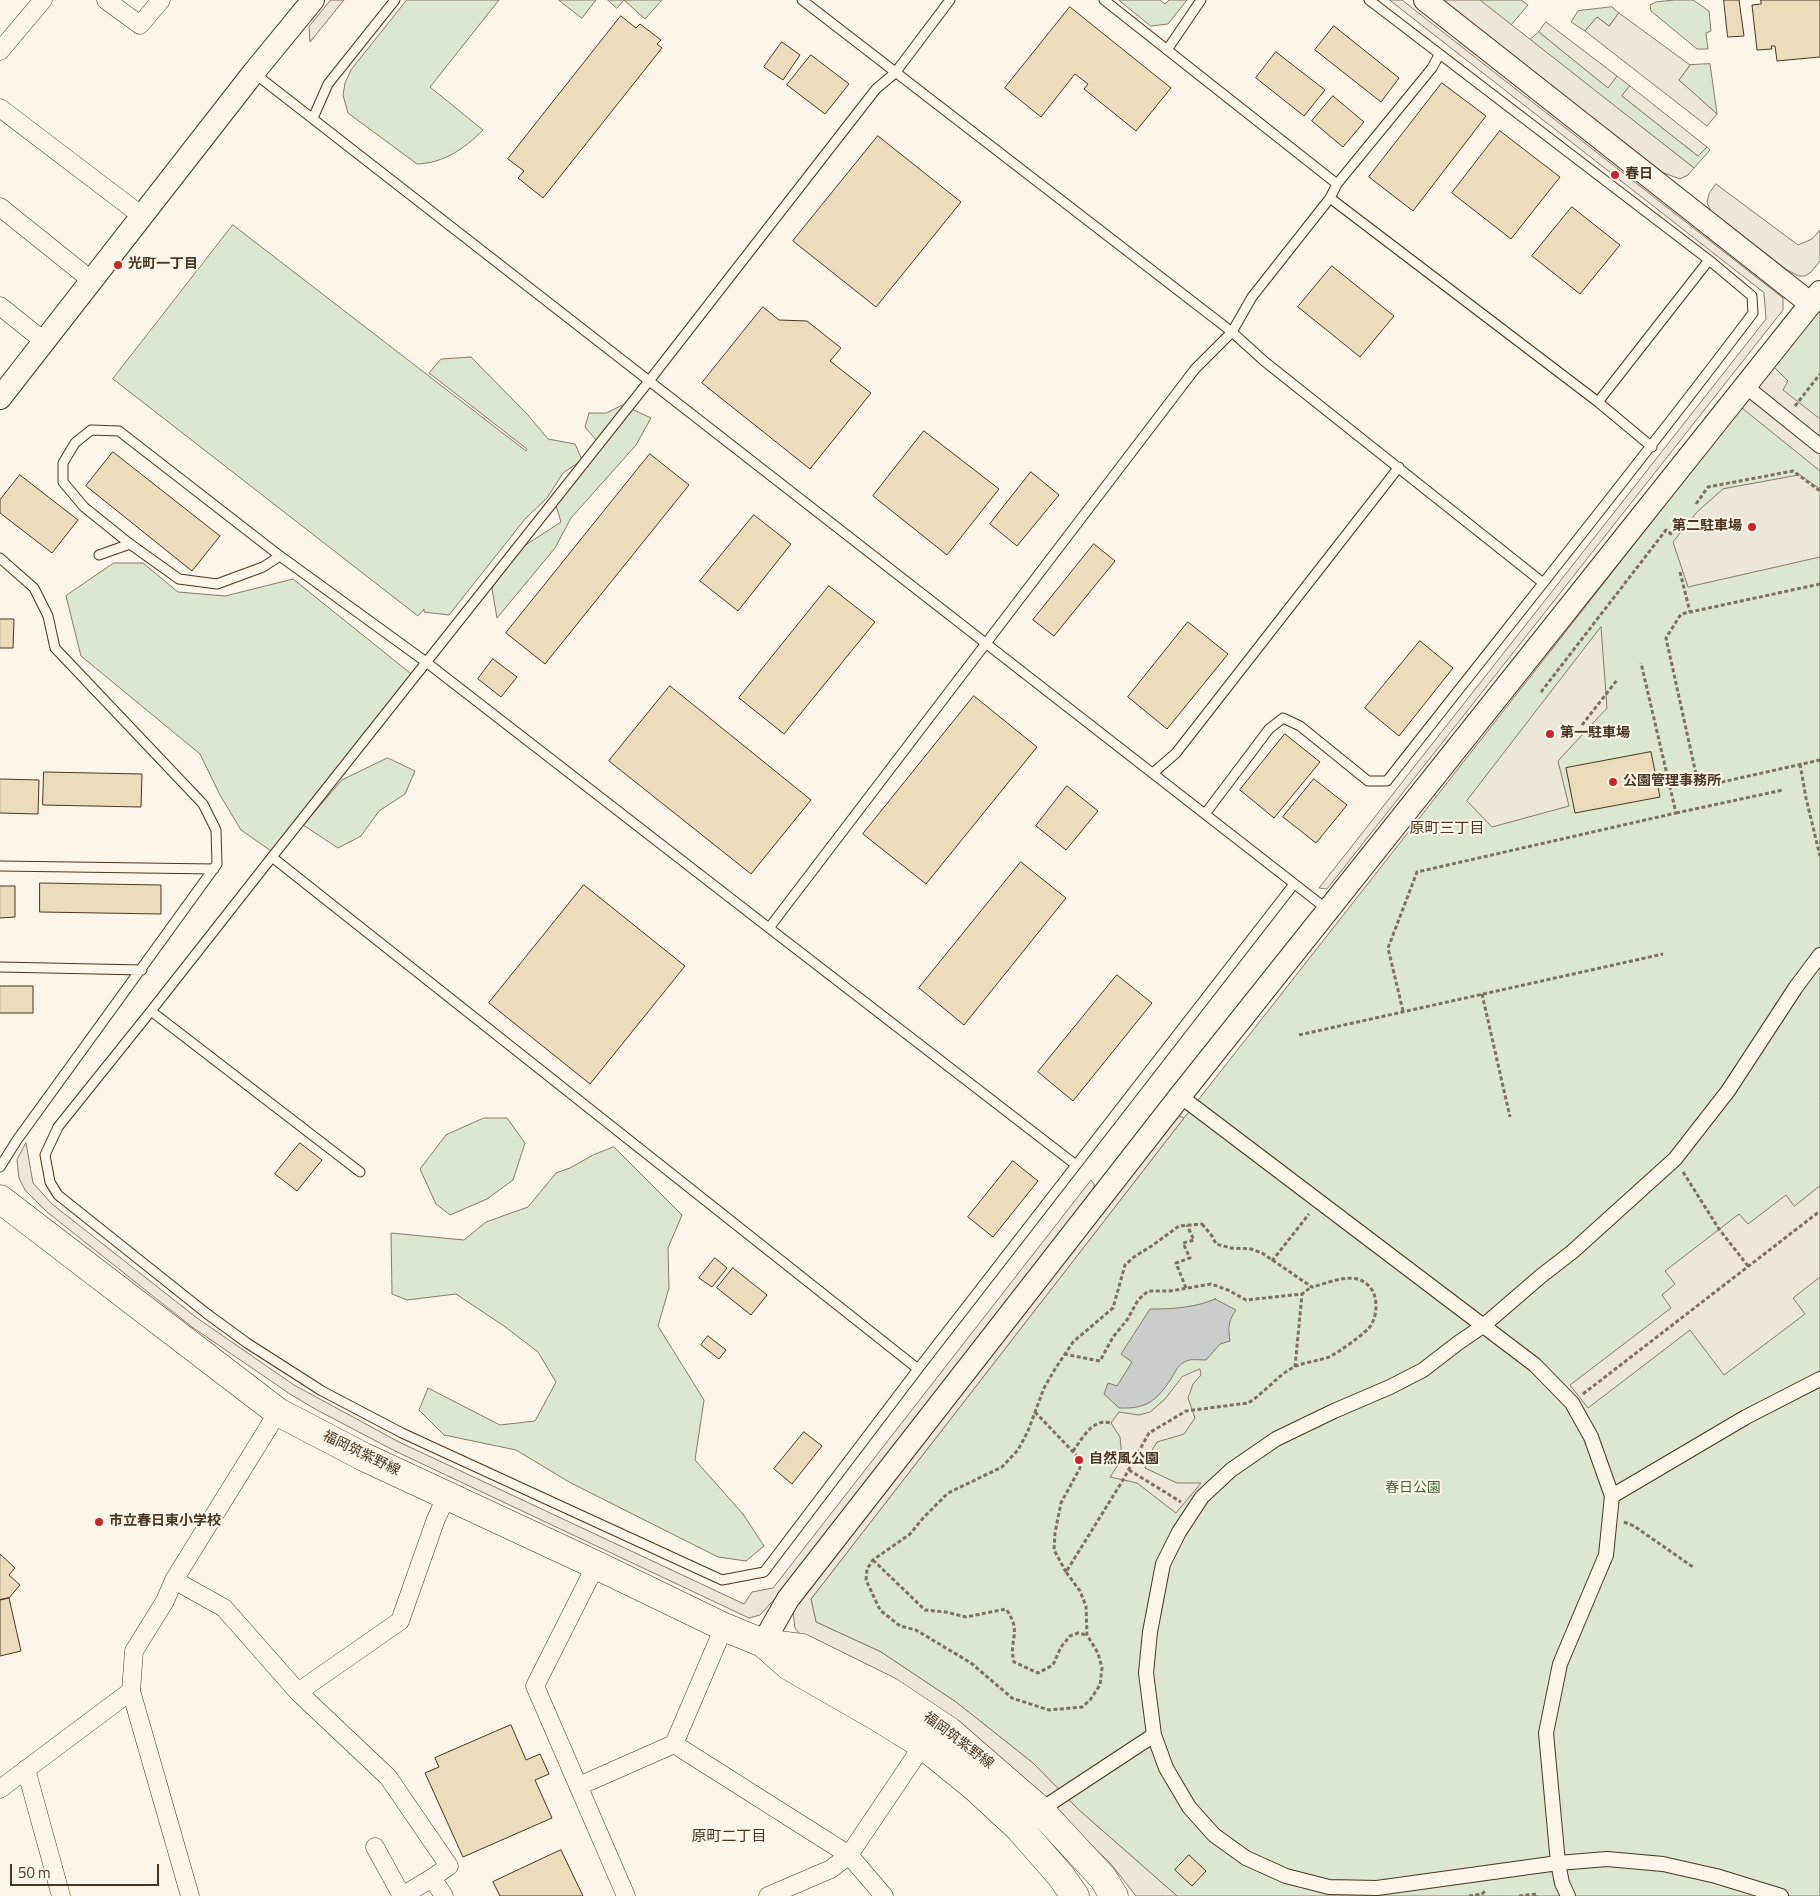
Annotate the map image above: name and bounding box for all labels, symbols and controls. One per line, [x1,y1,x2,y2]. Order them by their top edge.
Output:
place label: 春日 [1625,167,1653,183]
marker: 春日 [1609,169,1621,181]
place label: 光町一丁目 [128,257,198,273]
marker: 光町一丁目 [112,259,124,271]
place label: 第二駐車場 [1672,519,1742,535]
marker: 第二駐車場 [1746,521,1758,533]
place label: 第一駐車場 [1560,726,1630,742]
marker: 第一駐車場 [1544,728,1556,740]
place label: 公園管理事務所 [1623,774,1721,790]
marker: 公園管理事務所 [1607,776,1619,788]
district label: 原町三丁目 [1410,820,1484,838]
street label: 福岡筑紫野線 [320,1428,402,1480]
place label: 自然風公園 [1089,1452,1159,1468]
marker: 自然風公園 [1073,1454,1085,1466]
park label: 春日公園 [1385,1481,1441,1497]
place label: 市立春日東小学校 [109,1514,221,1530]
marker: 市立春日東小学校 [93,1516,105,1528]
street label: 福岡筑紫野線 [919,1709,997,1773]
district label: 原町二丁目 [692,1828,766,1846]
scale bar [12,1854,161,1886]
text: 50 m [18,1861,51,1884]

